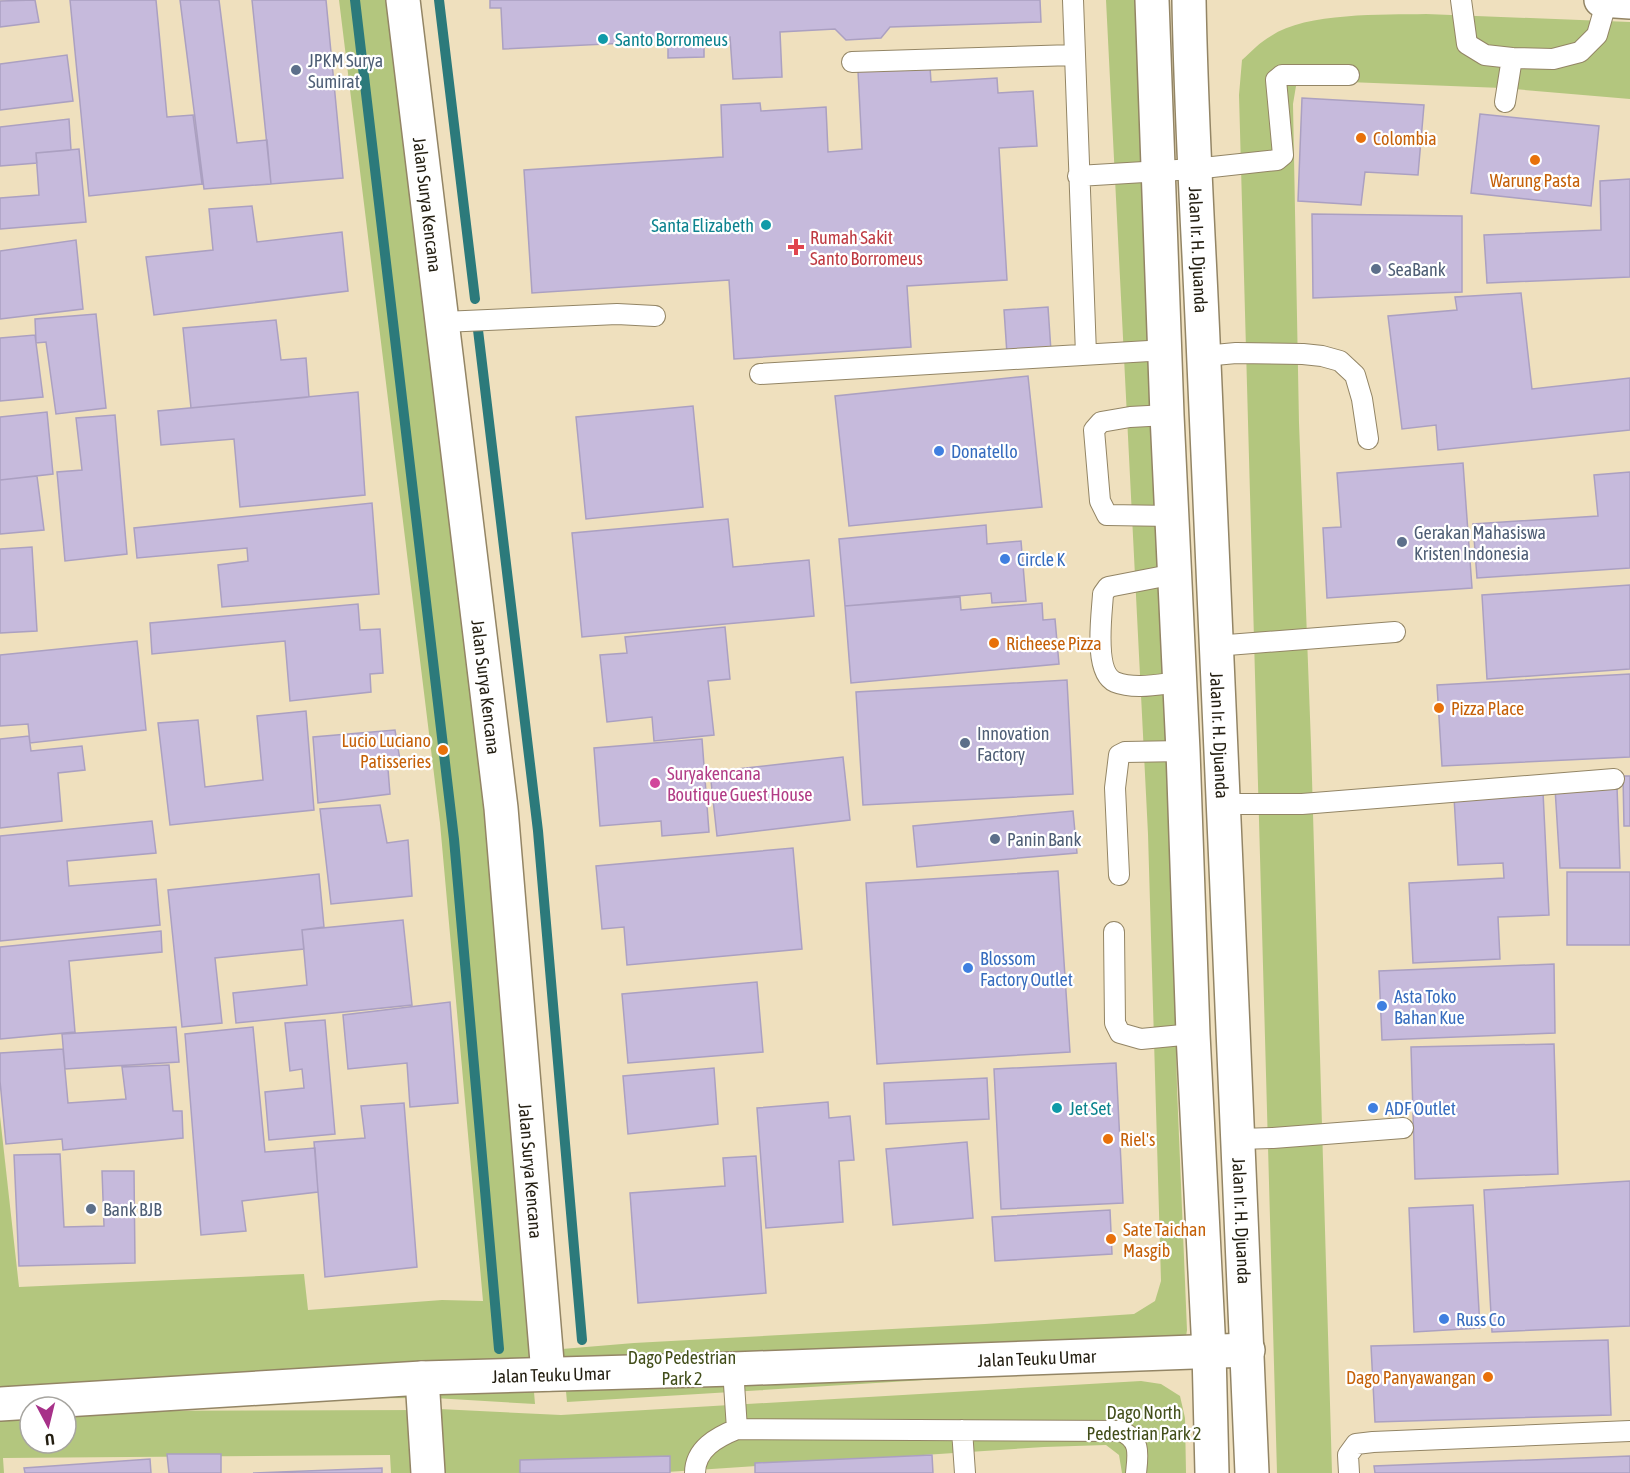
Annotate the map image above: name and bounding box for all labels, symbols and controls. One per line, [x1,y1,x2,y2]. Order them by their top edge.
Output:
place label: Santo Borromeus [615,29,728,50]
marker: Santo Borromeus [596,32,610,46]
place label: JPKM Surya Sumirat [308,50,383,92]
marker: JPKM Surya Sumirat [289,63,303,77]
place label: Colombia [1373,128,1437,149]
marker: Colombia [1354,131,1368,145]
street label: Jalan Surya Kencana [409,136,446,273]
marker: Warung Pasta [1528,153,1542,167]
place label: Warung Pasta [1490,170,1580,191]
street label: Jalan Ir. H. Djuanda [1185,186,1212,313]
place label: Santa Elizabeth [651,215,754,236]
marker: Santa Elizabeth [759,218,773,232]
place label: Rumah Sakit Santo Borromeus [810,227,923,269]
marker: Rumah Sakit Santo Borromeus [787,238,805,256]
place label: SeaBank [1388,259,1446,280]
marker: SeaBank [1369,262,1383,276]
place label: Donatello [951,441,1018,462]
marker: Donatello [932,444,946,458]
place label: Gerakan Mahasiswa Kristen Indonesia [1414,522,1546,564]
marker: Gerakan Mahasiswa Kristen Indonesia [1395,535,1409,549]
place label: Circle K [1017,549,1065,570]
marker: Circle K [998,552,1012,566]
street label: Jalan Surya Kencana [468,618,505,756]
place label: Richeese Pizza [1006,633,1102,654]
marker: Richeese Pizza [987,636,1001,650]
street label: Jalan Ir. H. Djuanda [1207,672,1233,799]
place label: Pizza Place [1451,698,1524,719]
marker: Pizza Place [1432,701,1446,715]
place label: Innovation Factory [977,723,1049,765]
place label: Lucio Luciano Patisseries [342,730,431,772]
marker: Innovation Factory [958,736,972,750]
marker: Lucio Luciano Patisseries [436,743,450,757]
place label: Suryakencana Boutique Guest House [667,763,812,805]
marker: Suryakencana Boutique Guest House [648,776,662,790]
place label: Panin Bank [1007,829,1082,850]
marker: Panin Bank [988,832,1002,846]
place label: Blossom Factory Outlet [980,948,1073,990]
marker: Blossom Factory Outlet [961,961,975,975]
place label: Asta Toko Bahan Kue [1394,986,1465,1028]
marker: Asta Toko Bahan Kue [1375,999,1389,1013]
place label: Jet Set [1069,1098,1112,1119]
place label: ADF Outlet [1385,1098,1456,1119]
marker: Jet Set [1050,1101,1064,1115]
marker: ADF Outlet [1366,1101,1380,1115]
street label: Jalan Surya Kencana [515,1102,547,1239]
place label: Riel's [1120,1129,1155,1150]
marker: Riel's [1101,1132,1115,1146]
street label: Jalan Ir. H. Djuanda [1229,1157,1255,1284]
place label: Bank BJB [103,1199,162,1220]
marker: Bank BJB [84,1202,98,1216]
place label: Sate Taichan Masgib [1123,1219,1206,1261]
marker: Sate Taichan Masgib [1104,1232,1118,1246]
place label: Russ Co [1456,1309,1505,1330]
marker: Russ Co [1437,1312,1451,1326]
street label: Jalan Teuku Umar [977,1345,1097,1370]
park label: Dago Pedestrian Park 2 [628,1347,736,1389]
street label: Jalan Teuku Umar [492,1362,611,1386]
place label: Dago Panyawangan [1346,1367,1476,1388]
marker: Dago Panyawangan [1481,1370,1495,1384]
north arrow [18,1395,78,1455]
park label: Dago North Pedestrian Park 2 [1087,1402,1201,1444]
text: U [44,1430,56,1449]

